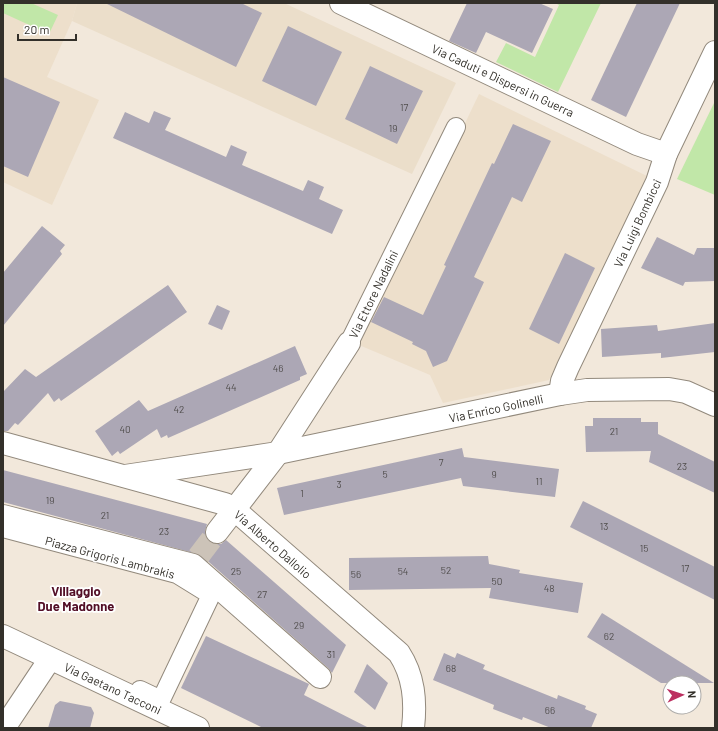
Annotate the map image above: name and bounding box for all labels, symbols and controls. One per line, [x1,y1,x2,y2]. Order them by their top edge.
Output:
scale bar [18,16,76,42]
text: 20 m [24,22,50,36]
street label: Via Caduti e Dispersi in Guerra [430,41,576,119]
house number: 17 [400,101,408,113]
house number: 19 [389,122,397,134]
street label: Via Luigi Bombicci [610,177,664,269]
street label: Via Ettore Nadalini [346,248,400,340]
house number: 46 [273,362,283,374]
house number: 44 [225,381,237,393]
street label: Via Enrico Golinelli [448,391,544,425]
house number: 42 [174,403,184,415]
house number: 40 [119,423,131,435]
house number: 21 [610,425,618,437]
house number: 7 [439,456,444,468]
house number: 23 [677,460,687,472]
house number: 5 [382,468,388,480]
house number: 9 [491,468,497,480]
house number: 11 [535,475,543,487]
house number: 3 [336,478,342,490]
house number: 1 [300,487,304,499]
house number: 19 [46,494,54,506]
street label: Via Alberto Dallolio [232,507,314,581]
house number: 21 [101,509,109,521]
house number: 13 [600,520,608,532]
house number: 23 [159,525,169,537]
street label: Piazza Grigoris Lambrakis [44,533,177,581]
house number: 15 [640,542,648,554]
house number: 17 [681,562,689,574]
house number: 52 [441,564,451,576]
house number: 25 [231,565,241,577]
house number: 54 [398,565,408,577]
house number: 56 [351,568,361,580]
house number: 50 [492,575,502,587]
house number: 48 [544,582,554,594]
district label: Villaggio Due Madonne [38,583,114,614]
house number: 27 [257,588,267,600]
house number: 29 [294,619,304,631]
house number: 62 [604,630,614,642]
house number: 31 [327,648,335,660]
street label: Via Gaetano Tacconi [62,659,164,717]
house number: 68 [446,662,456,674]
north arrow [662,675,702,715]
text: N [686,690,699,698]
house number: 66 [545,704,555,716]

